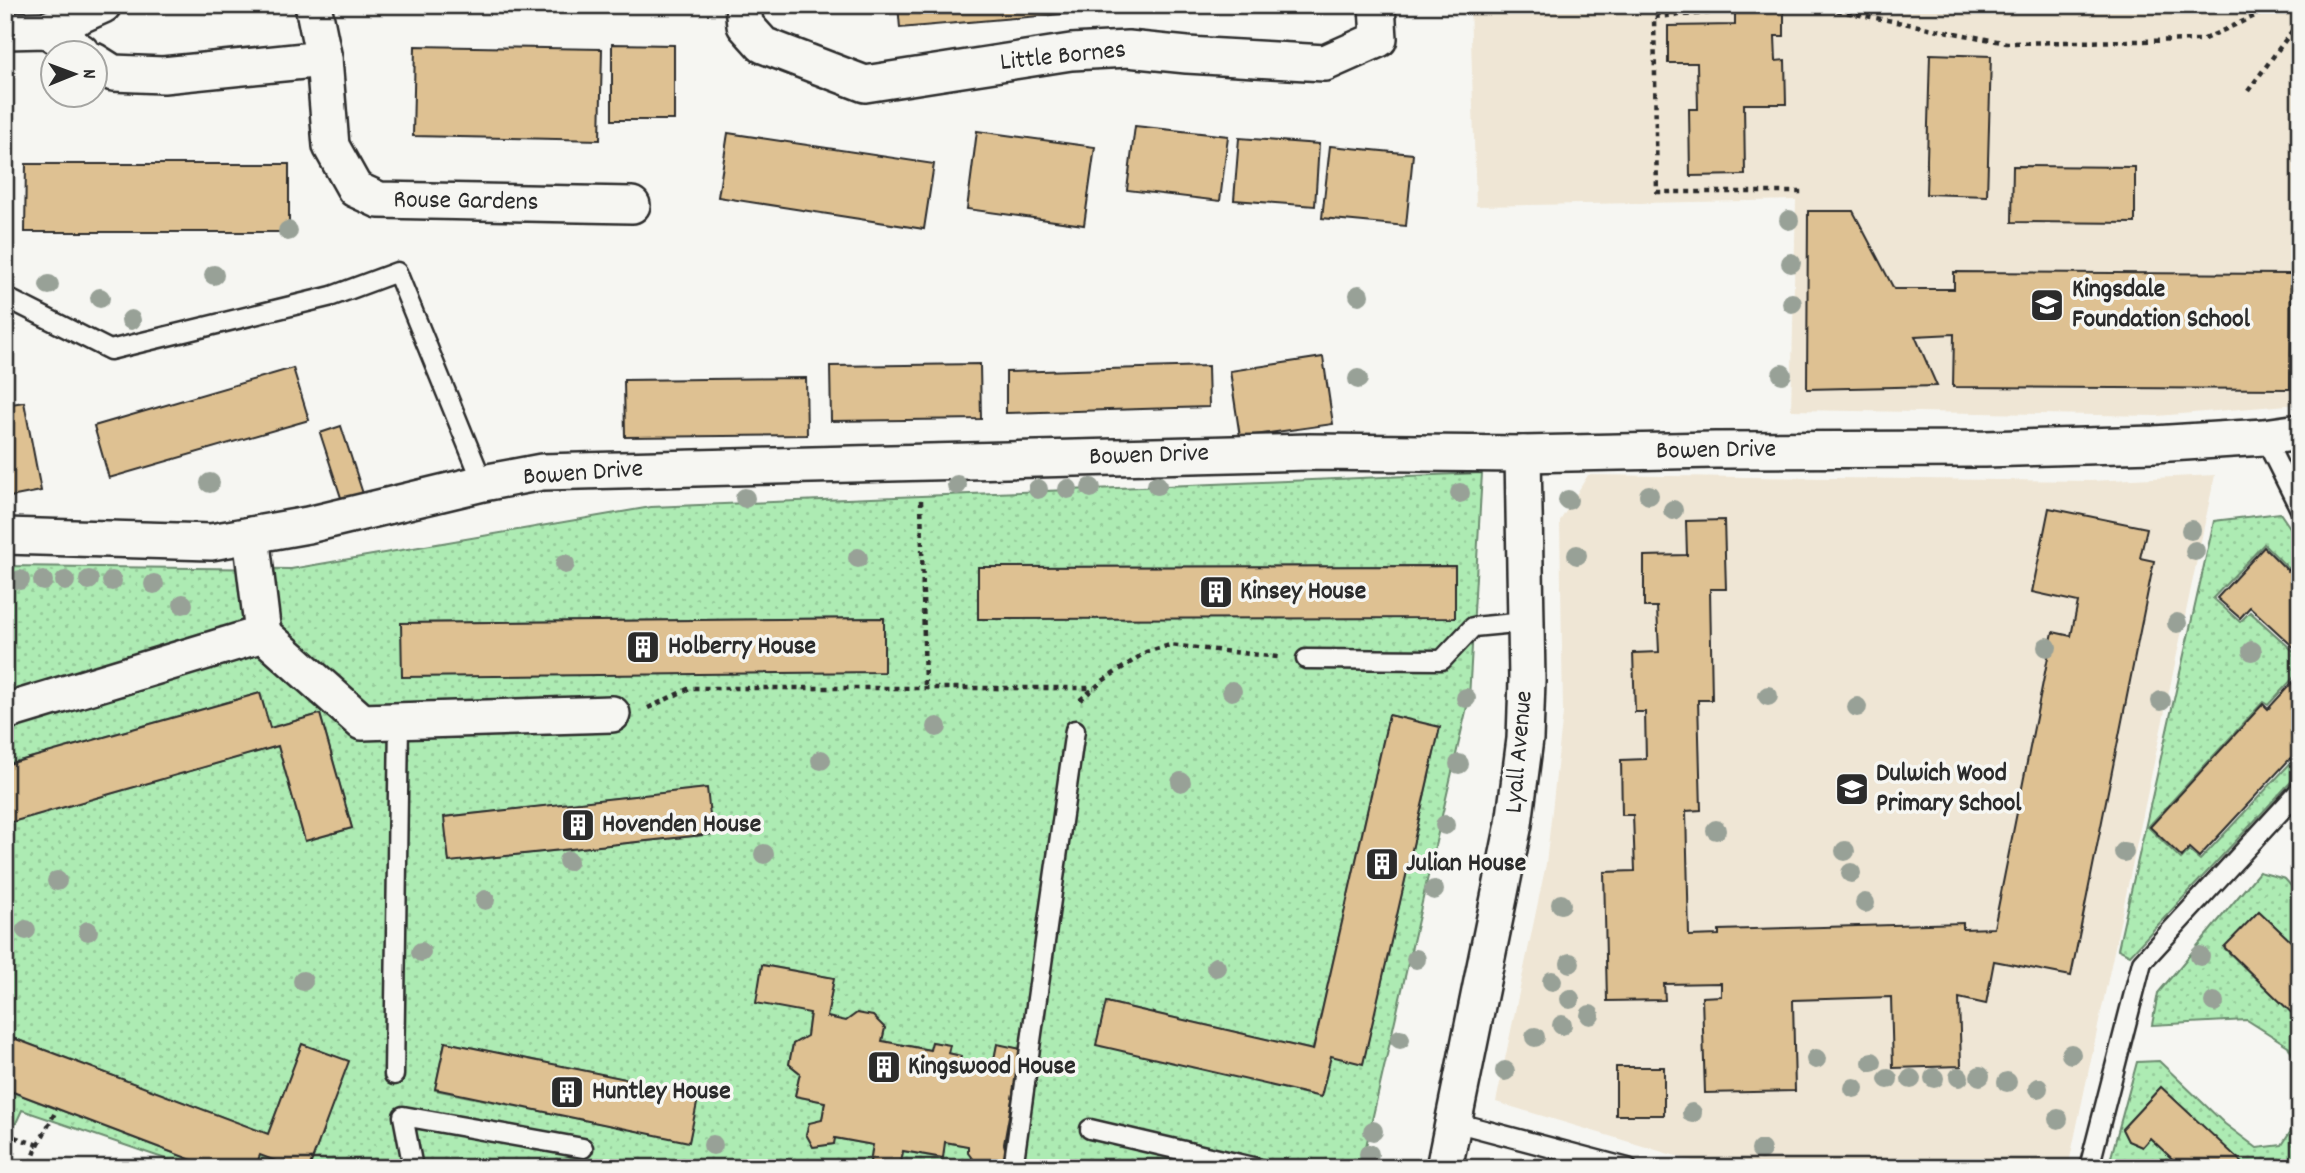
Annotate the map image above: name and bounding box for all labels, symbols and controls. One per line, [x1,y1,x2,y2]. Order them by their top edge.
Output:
street label: Little Bornes [998,32,1128,82]
north arrow [38,38,108,108]
text: N [74,69,101,79]
street label: Rouse Gardens [393,182,539,222]
place label: Kingsdale Foundation School [2072,272,2251,339]
school or university icon: Kingsdale Foundation School [2028,286,2066,324]
street label: Bowen Drive [1656,431,1776,471]
street label: Bowen Drive [1088,435,1210,477]
street label: Bowen Drive [522,451,644,497]
building icon: Kinsey House [1197,573,1235,611]
place label: Kinsey House [1240,574,1366,611]
building icon: Holberry House [624,628,662,666]
place label: Holberry House [668,629,816,666]
street label: Lyall Avenue [1496,689,1544,815]
place label: Dulwich Wood Primary School [1876,756,2022,823]
school or university icon: Dulwich Wood Primary School [1833,770,1871,808]
building icon: Hovenden House [559,806,597,844]
place label: Hovenden House [602,807,761,844]
building icon: Julian House [1363,845,1401,883]
place label: Julian House [1406,846,1526,883]
building icon: Kingswood House [865,1048,903,1086]
place label: Kingswood House [908,1049,1076,1086]
building icon: Huntley House [548,1073,586,1111]
place label: Huntley House [592,1074,731,1111]

